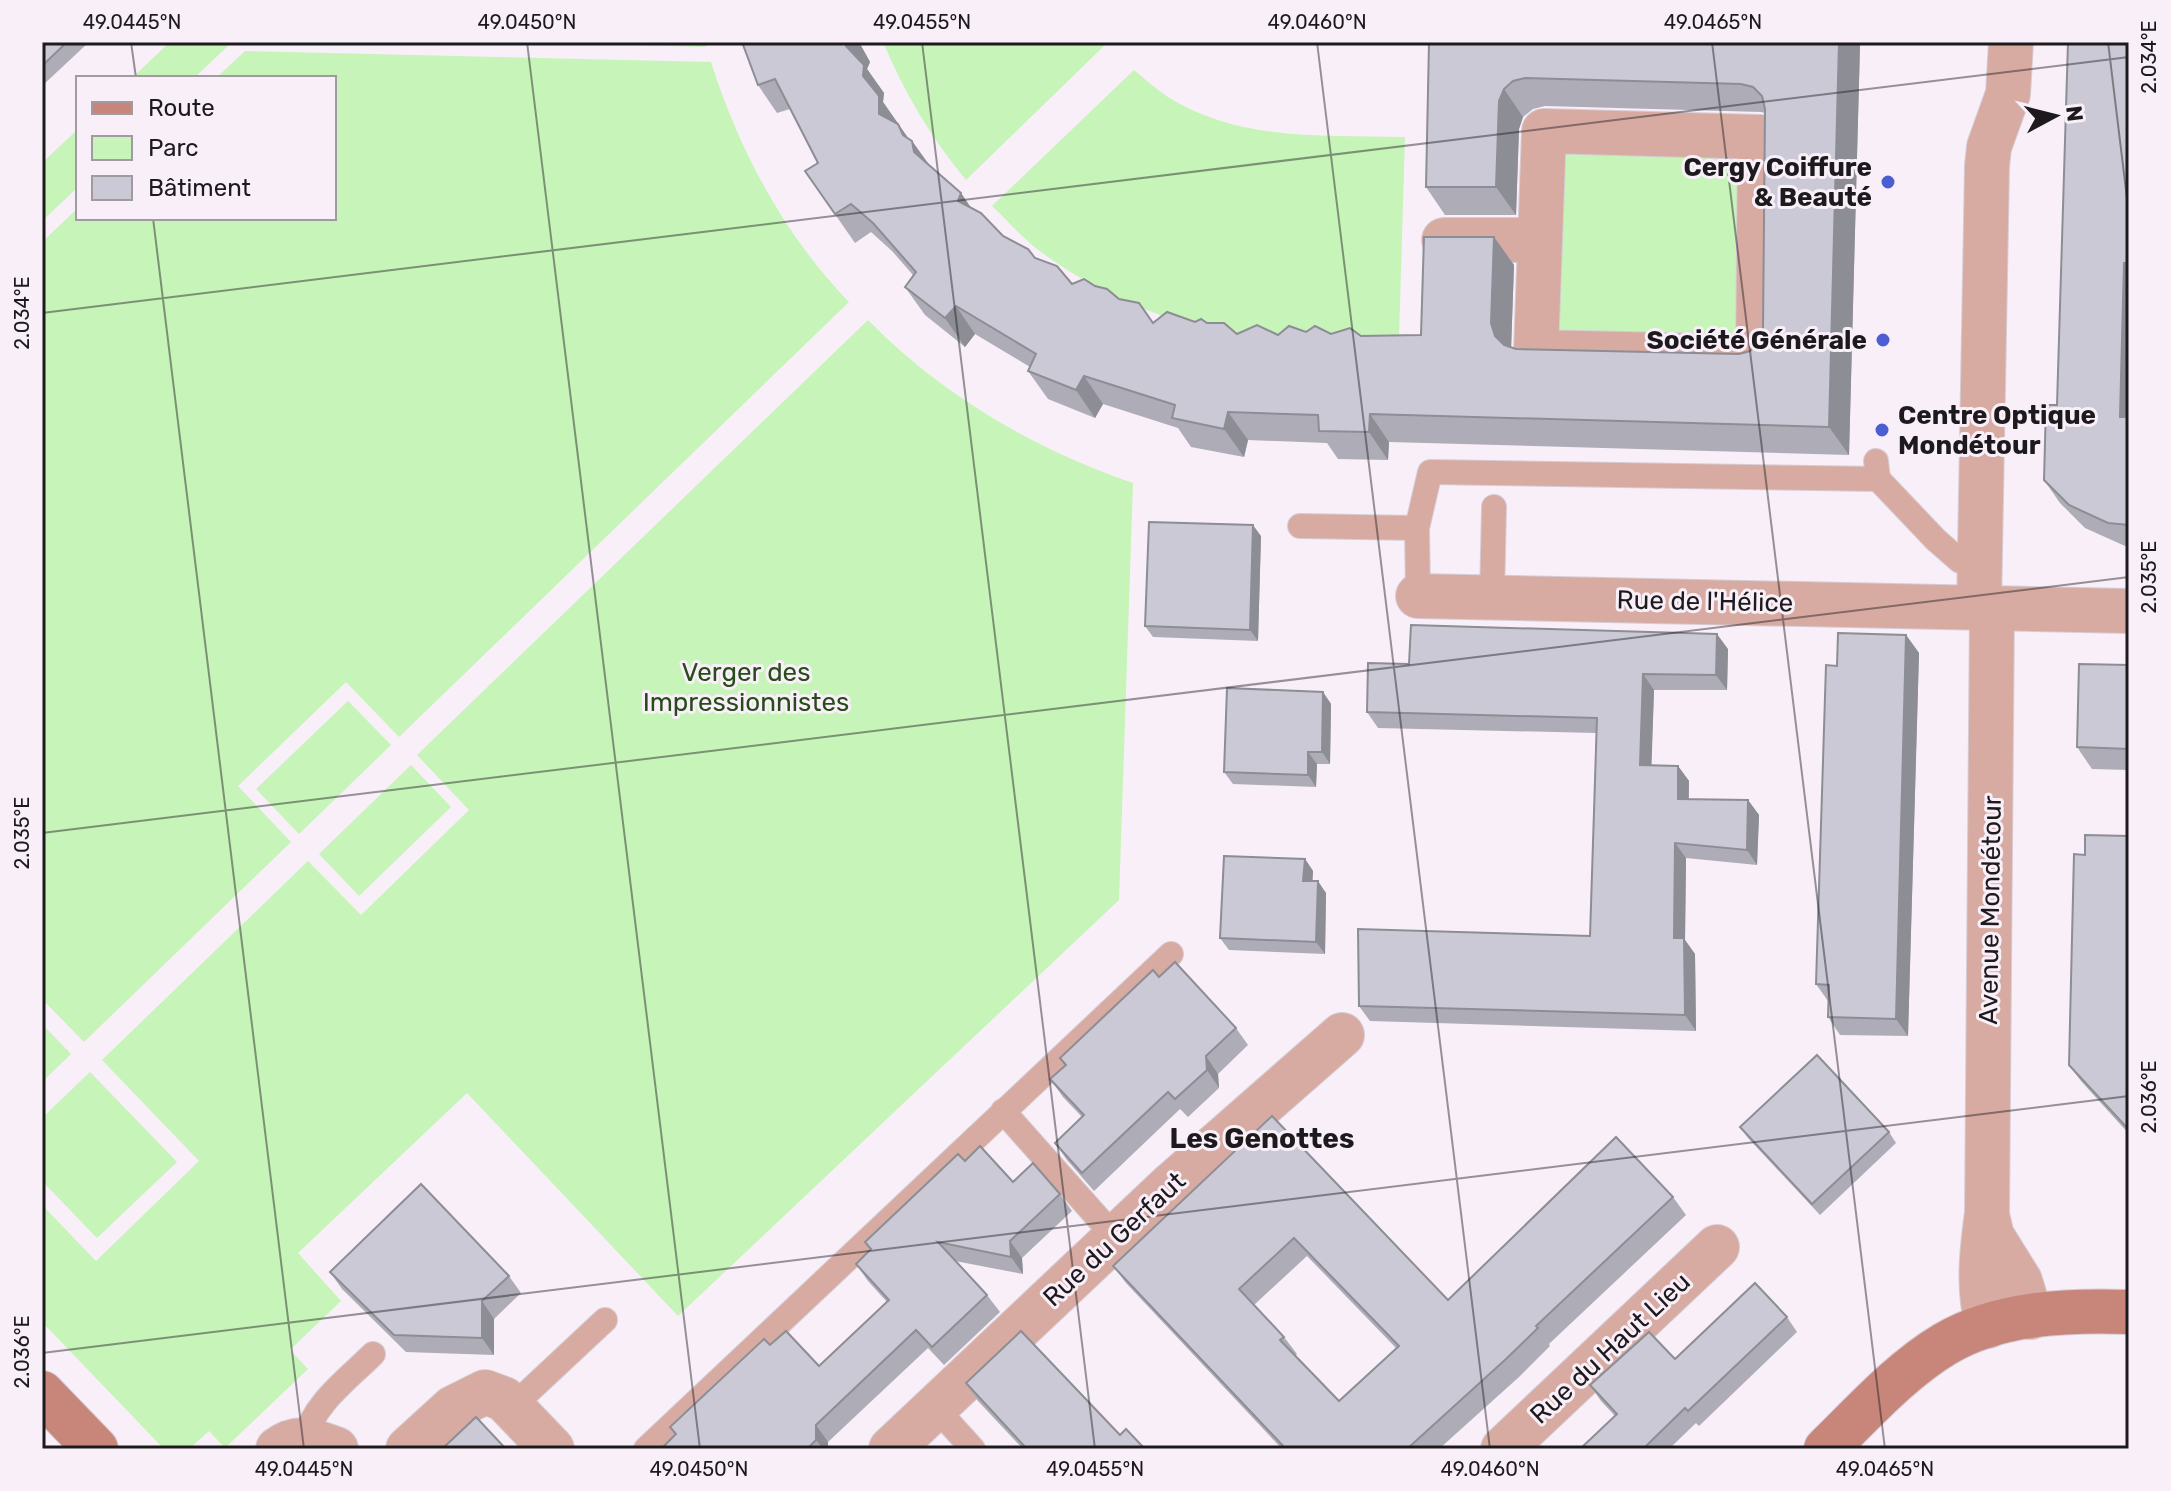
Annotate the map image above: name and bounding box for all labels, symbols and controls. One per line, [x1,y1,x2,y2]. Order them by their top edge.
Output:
text: 49.0445°N [83,10,181,34]
text: 49.0450°N [478,10,576,34]
text: 49.0455°N [873,10,971,34]
text: 49.0460°N [1267,10,1367,34]
text: 49.0465°N [1664,10,1762,34]
text: 2.034°E [2137,20,2161,94]
legend [76,76,336,220]
north arrow [2015,76,2095,156]
text: Route [148,94,215,122]
text: N [2060,104,2089,123]
text: Parc [148,134,199,162]
place label: Cergy Coiffure & Beauté [1683,152,1872,213]
marker: Cergy Coiffure & Beauté [1879,173,1897,191]
text: Bâtiment [148,174,251,202]
text: 2.034°E [10,276,34,350]
place label: Société Générale [1646,325,1867,356]
marker: Société Générale [1874,331,1892,349]
place label: Centre Optique Mondétour [1898,400,2096,461]
marker: Centre Optique Mondétour [1873,421,1891,439]
text: 2.035°E [2137,541,2161,613]
street label: Rue de l'Hélice [1616,584,1794,619]
park label: Verger des Impressionnistes [643,657,849,718]
street label: Avenue Mondétour [1973,795,2008,1025]
text: 2.035°E [10,797,34,869]
text: 2.036°E [2137,1060,2161,1134]
district label: Les Genottes [1170,1122,1354,1155]
street label: Rue du Gerfaut [1037,1166,1192,1313]
street label: Rue du Haut Lieu [1524,1266,1697,1430]
text: 2.036°E [10,1315,34,1389]
text: 49.0445°N [255,1457,353,1481]
text: 49.0450°N [650,1457,748,1481]
text: 49.0455°N [1046,1457,1144,1481]
text: 49.0460°N [1440,1457,1540,1481]
text: 49.0465°N [1836,1457,1934,1481]

